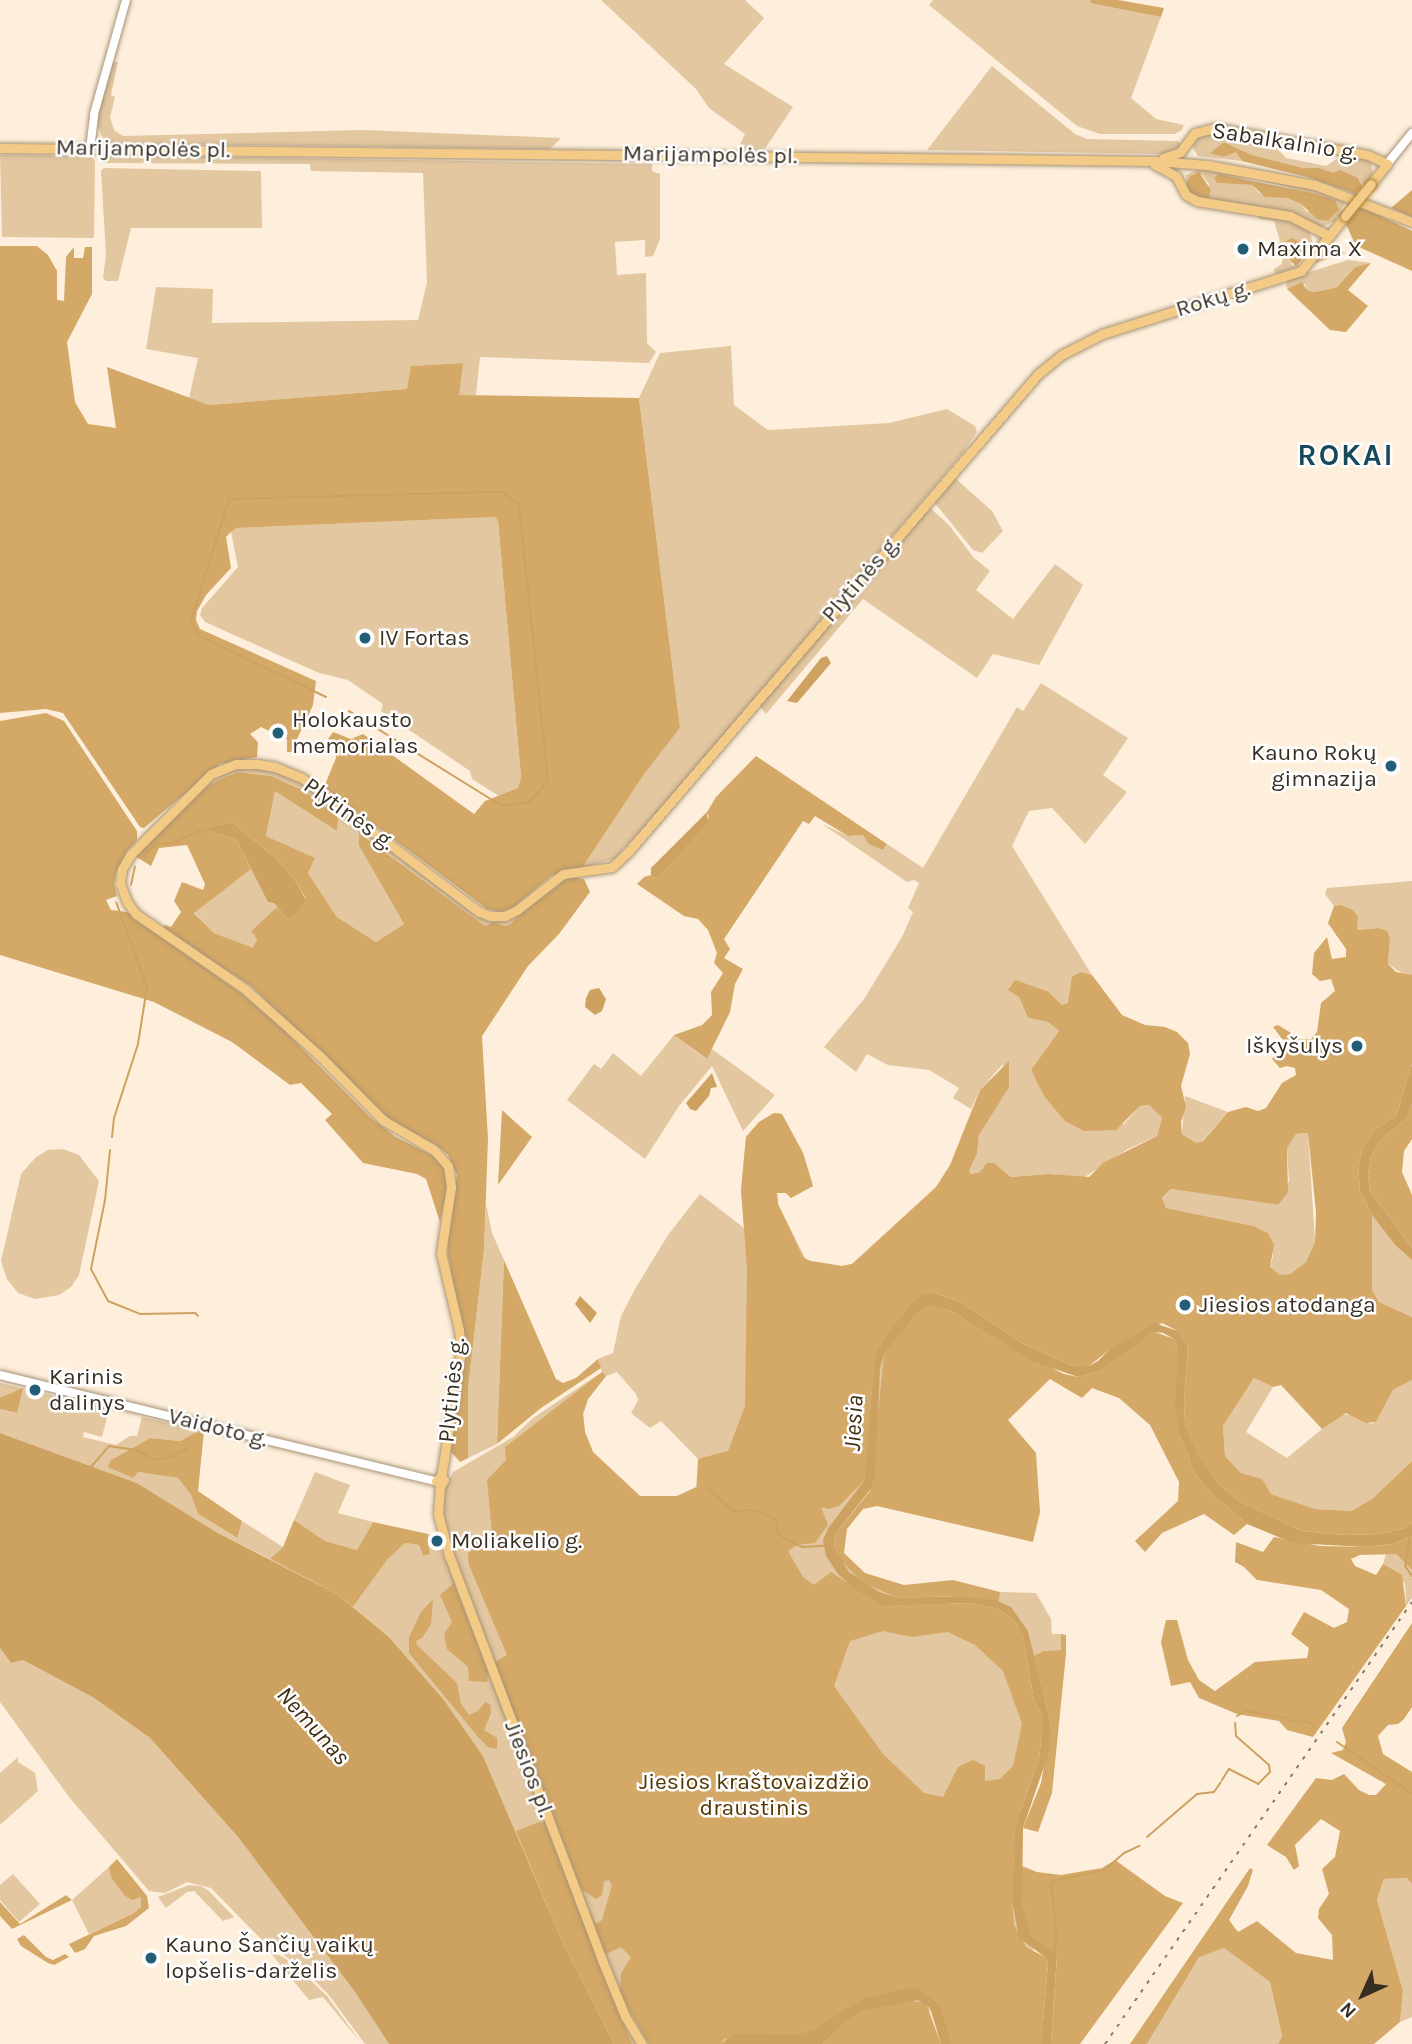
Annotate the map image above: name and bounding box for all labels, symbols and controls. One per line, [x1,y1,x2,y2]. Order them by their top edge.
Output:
street label: Sabalkalnio g. [1210,117,1360,167]
street label: Marijampolės pl. [56,134,230,164]
street label: Marijampolės pl. [623,140,797,170]
place label: Maxima X [1257,235,1362,263]
marker: Maxima X [1235,241,1251,257]
street label: Rokų g. [1173,275,1253,323]
district label: ROKAI [1298,437,1394,473]
street label: Plytinės g. [816,530,906,628]
place label: IV Fortas [379,624,470,652]
marker: IV Fortas [357,630,373,646]
place label: Holokausto memorialas [292,706,418,760]
marker: Holokausto memorialas [270,725,286,741]
place label: Kauno Rokų gimnazija [1251,739,1377,793]
marker: Kauno Rokų gimnazija [1383,758,1399,774]
street label: Plytinės g. [298,772,400,856]
place label: Iškyšulys [1246,1032,1343,1060]
marker: Iškyšulys [1349,1038,1365,1054]
place label: Jiesios atodanga [1199,1291,1376,1319]
marker: Jiesios atodanga [1177,1297,1193,1313]
street label: Plytinės g. [433,1336,471,1444]
place label: Karinis dalinys [49,1363,125,1417]
marker: Karinis dalinys [27,1382,43,1398]
water label: Jiesia [838,1394,870,1452]
street label: Vaidoto g. [165,1402,271,1454]
place label: Moliakelio g. [451,1527,582,1555]
marker: Moliakelio g. [429,1533,445,1549]
water label: Nemunas [270,1681,356,1771]
street label: Jiesios pl. [498,1717,560,1821]
park label: Jiesios kraštovaizdžio draustinis [639,1768,869,1822]
place label: Kauno Šančių vaikų lopšelis-darželis [165,1931,374,1985]
marker: Kauno Šančių vaikų lopšelis-darželis [143,1950,159,1966]
north arrow [1328,1960,1398,2030]
text: N [1336,1997,1361,2022]

